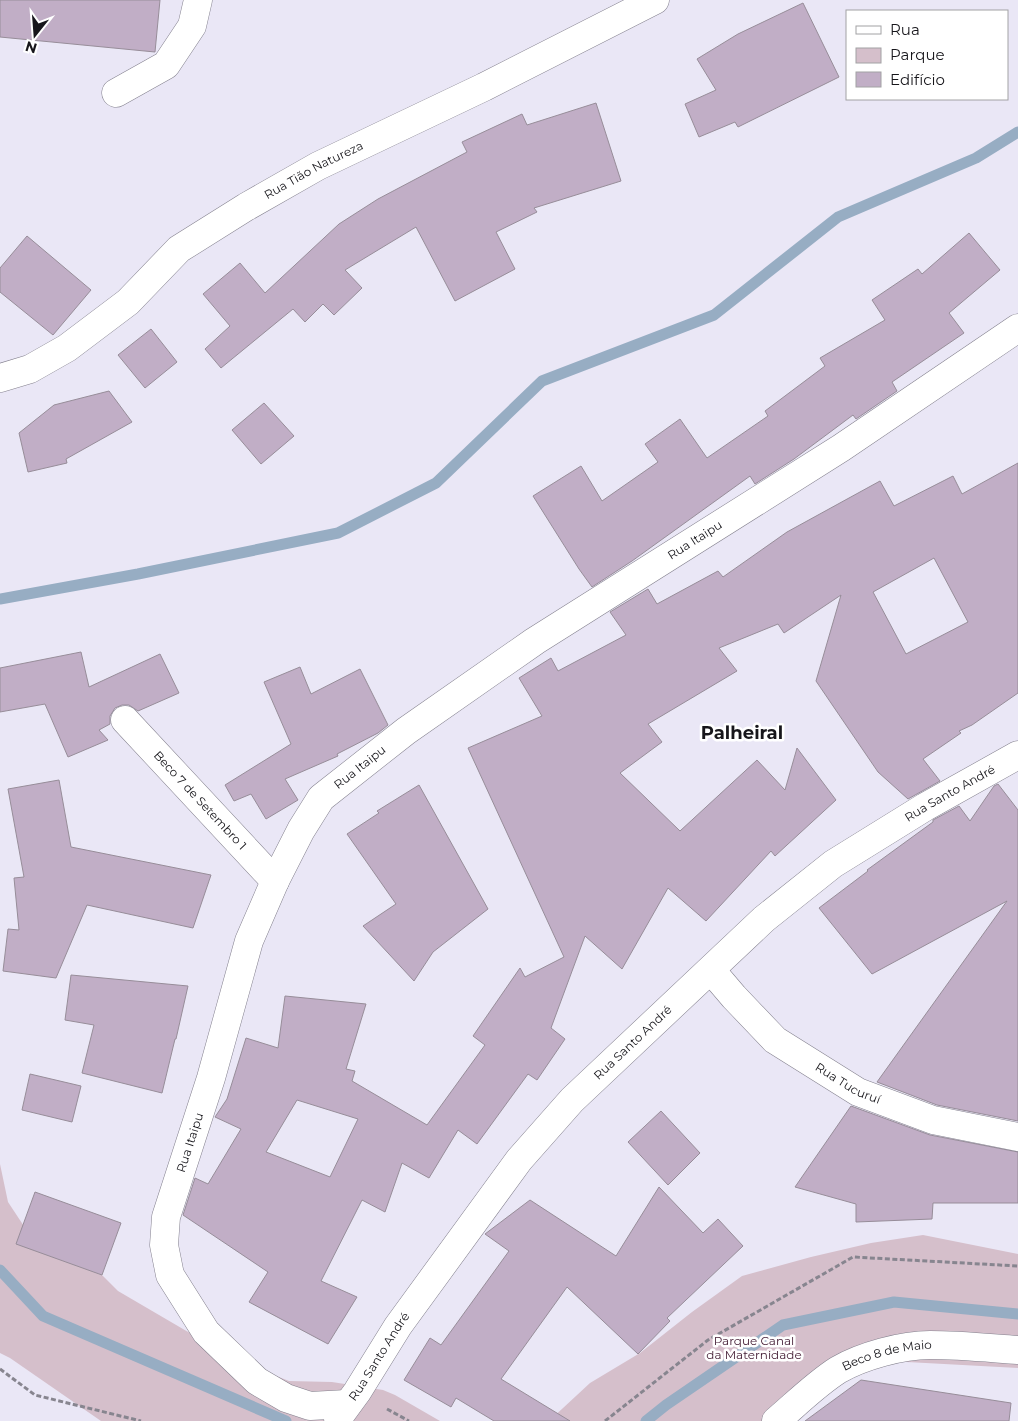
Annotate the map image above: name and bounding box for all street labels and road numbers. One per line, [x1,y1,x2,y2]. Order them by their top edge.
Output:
street label: Rua Tião Natureza [261,138,365,202]
street label: Rua Itaipu [664,517,725,563]
street label: Rua Itaipu [331,742,389,792]
street label: Beco 7 de Setembro 1 [151,748,250,853]
street label: Rua Santo André [902,761,998,825]
street label: Rua Santo André [590,1002,675,1083]
street label: Rua Tucuruí [813,1059,884,1107]
street label: Rua Itaipu [173,1111,206,1174]
street label: Rua Santo André [345,1309,412,1403]
street label: Beco 8 de Maio [839,1337,932,1374]

